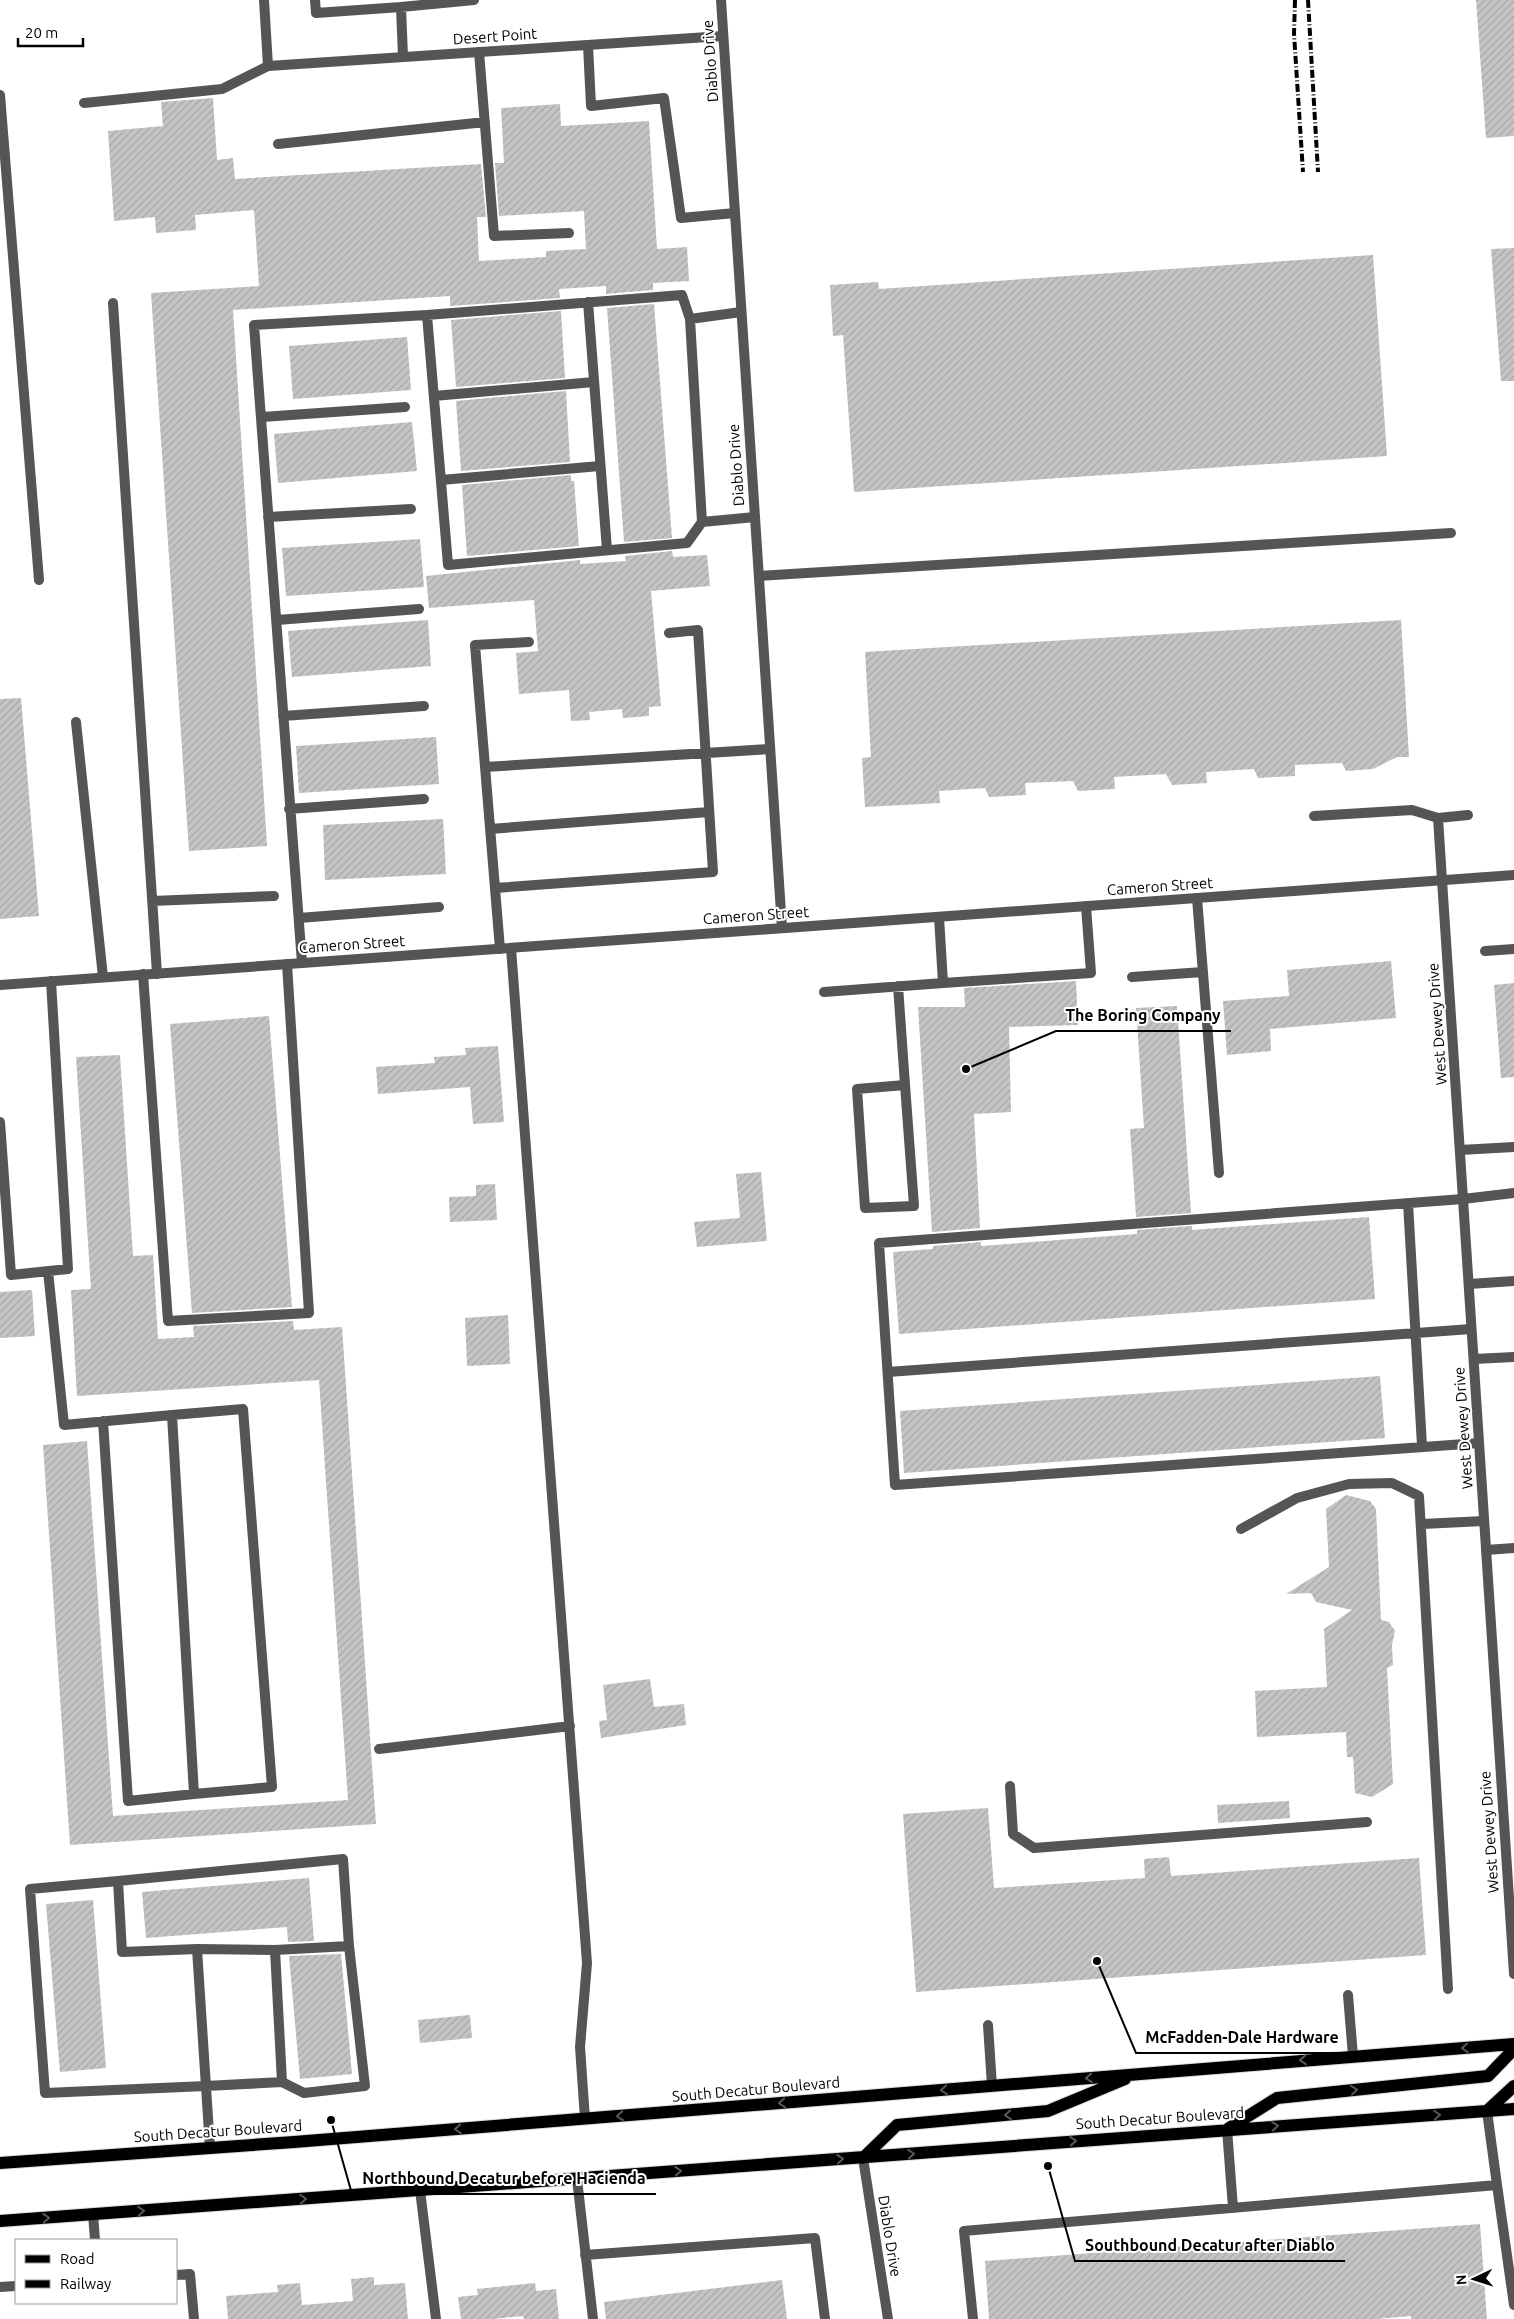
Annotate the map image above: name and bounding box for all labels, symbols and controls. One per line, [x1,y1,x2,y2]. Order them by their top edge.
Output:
scale bar [18,15,82,47]
street label: Diablo Drive [699,19,721,103]
text: 20 m [25,24,58,41]
street label: Desert Point [452,25,538,47]
street label: Diablo Drive [725,423,747,507]
street label: Cameron Street [1106,874,1214,898]
street label: Cameron Street [702,903,810,927]
street label: Cameron Street [298,932,406,956]
street label: West Dewey Drive [1424,962,1450,1086]
callout: The Boring Company [1056,1000,1231,1031]
text: The Boring Company [1065,1006,1221,1024]
street label: West Dewey Drive [1450,1366,1476,1490]
street label: West Dewey Drive [1476,1770,1502,1894]
callout: McFadden-Dale Hardware [1136,2022,1349,2053]
text: McFadden-Dale Hardware [1145,2028,1339,2046]
one-way arrow [1461,2042,1469,2053]
one-way arrow [1299,2055,1307,2066]
one-way arrow [1085,2072,1093,2083]
street label: South Decatur Boulevard [671,2073,841,2105]
one-way arrow [940,2084,948,2095]
one-way arrow [1350,2085,1358,2096]
one-way arrow [778,2097,786,2108]
street label: South Decatur Boulevard [1075,2104,1245,2132]
one-way arrow [1004,2109,1012,2120]
one-way arrow [1434,2109,1442,2120]
one-way arrow [616,2110,624,2121]
street label: South Decatur Boulevard [133,2117,303,2145]
one-way arrow [1272,2121,1280,2132]
one-way arrow [454,2123,462,2134]
one-way arrow [1070,2136,1078,2147]
one-way arrow [908,2149,916,2160]
one-way arrow [836,2154,844,2165]
callout: Northbound Decatur before Hacienda [352,2163,656,2194]
one-way arrow [674,2166,682,2177]
text: Northbound Decatur before Hacienda [362,2169,646,2187]
one-way arrow [300,2194,308,2205]
street label: Diablo Drive [875,2194,905,2278]
one-way arrow [137,2205,145,2216]
one-way arrow [43,2212,51,2223]
callout: Southbound Decatur after Diablo [1075,2230,1345,2261]
text: Southbound Decatur after Diablo [1085,2236,1335,2254]
legend [15,2239,178,2304]
text: Road [60,2250,95,2267]
north arrow [1449,2254,1499,2304]
text: N [1453,2274,1469,2286]
text: Railway [60,2275,111,2292]

